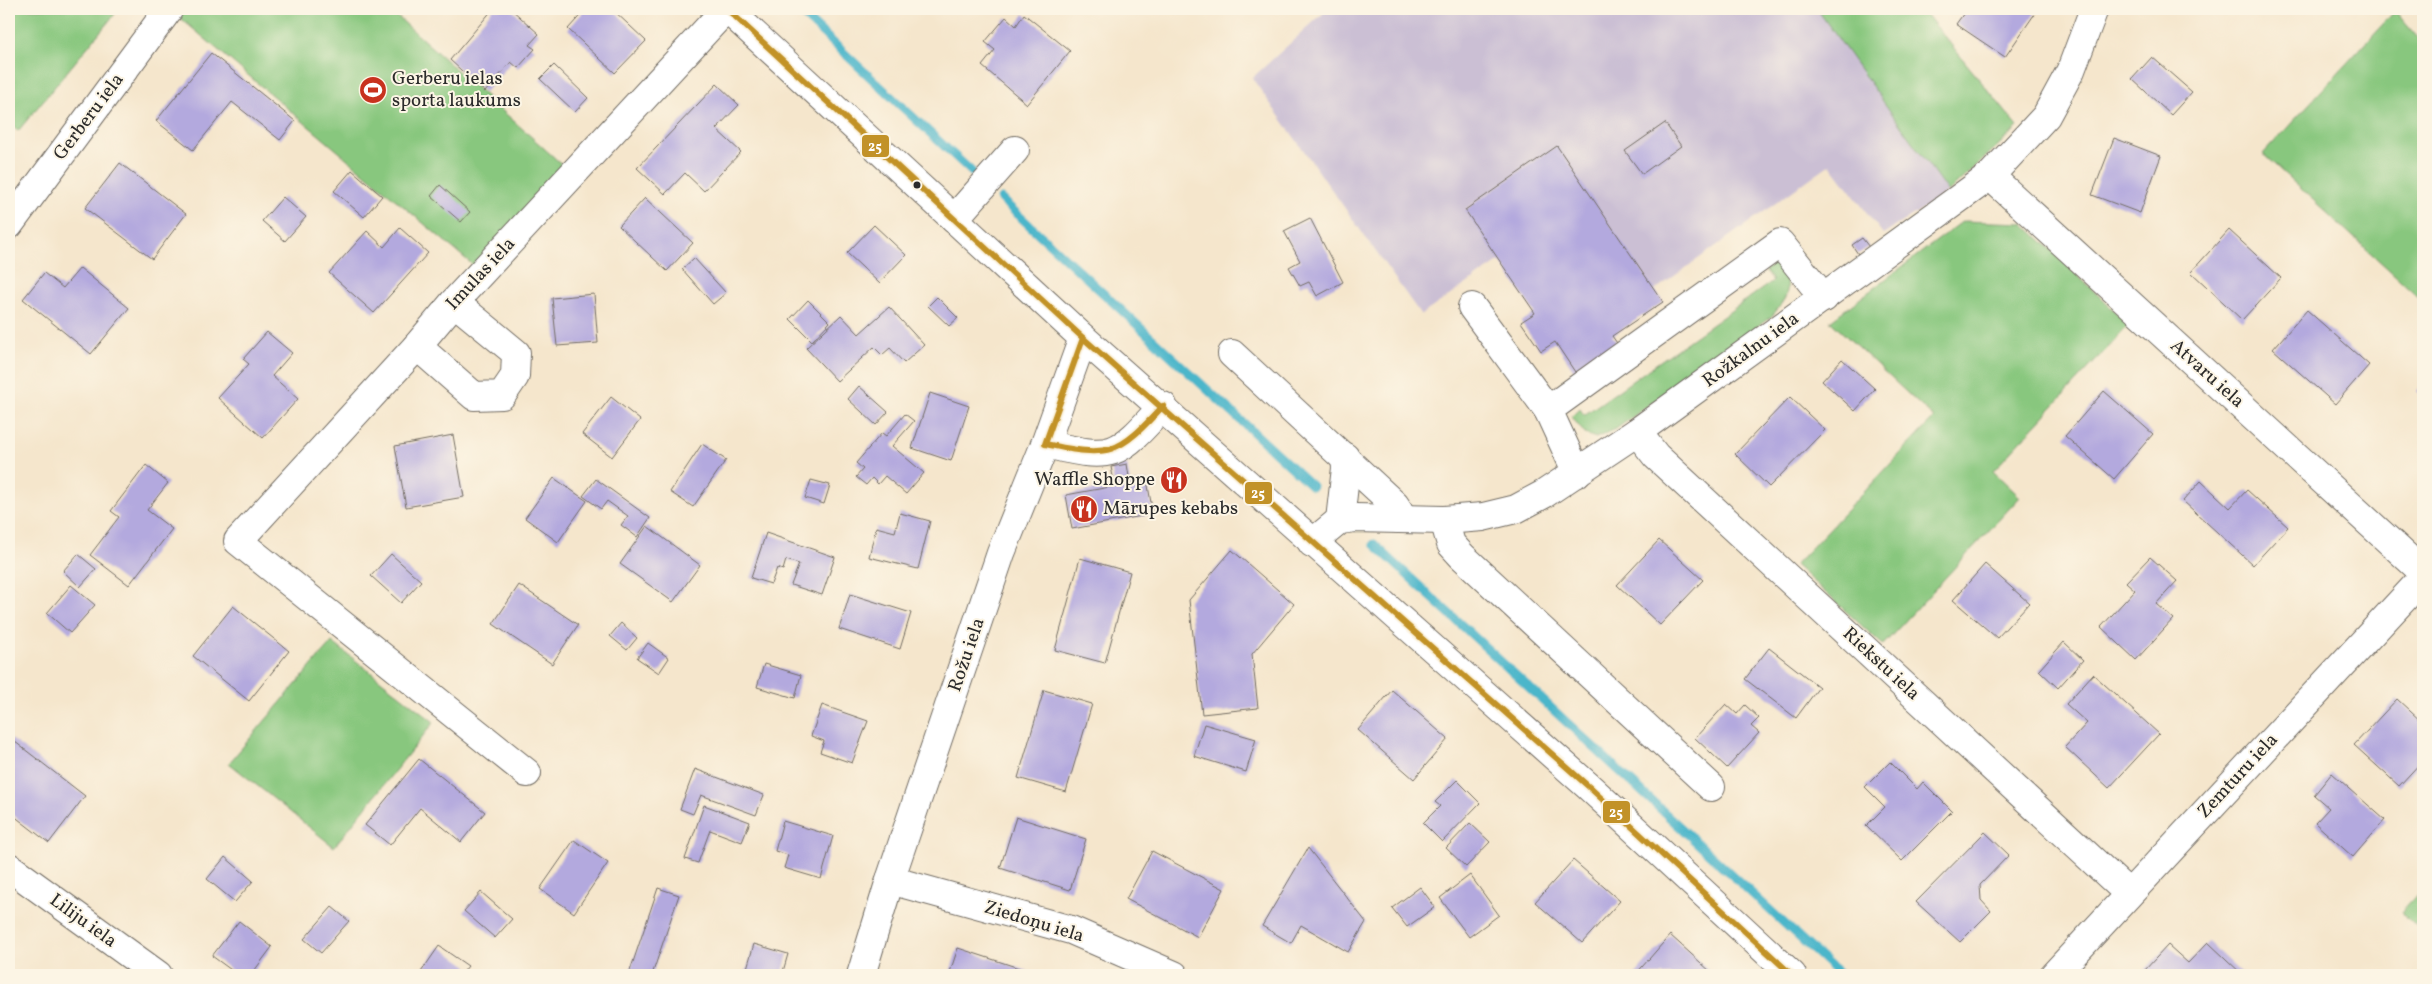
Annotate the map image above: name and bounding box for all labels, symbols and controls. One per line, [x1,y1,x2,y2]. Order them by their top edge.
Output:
place label: Gerberu ielas sporta laukums [392,66,521,114]
street label: Gerberu iela [48,68,130,166]
sports icon: Gerberu ielas sporta laukums [358,75,388,105]
line badge: 25 [861,134,890,158]
text: 25 [868,138,882,157]
unlabelled marker [912,180,922,190]
street label: Imulas iela [440,232,522,316]
street label: Rožkalnu iela [1697,306,1805,394]
street label: Atvaru iela [2164,334,2250,414]
restaurant icon: Waffle Shoppe [1159,465,1189,495]
place label: Waffle Shoppe [1034,467,1155,493]
line badge: 25 [1244,481,1273,505]
text: 25 [1251,485,1265,504]
restaurant icon: Mārupes kebabs [1069,494,1099,524]
place label: Mārupes kebabs [1103,496,1238,522]
street label: Rožu iela [942,615,992,695]
street label: Riekstu iela [1837,621,1925,707]
street label: Zemturu iela [2192,728,2284,824]
line badge: 25 [1602,800,1631,824]
text: 25 [1609,804,1623,823]
street label: Liliju iela [44,888,122,954]
street label: Ziedoņu iela [981,894,1087,950]

